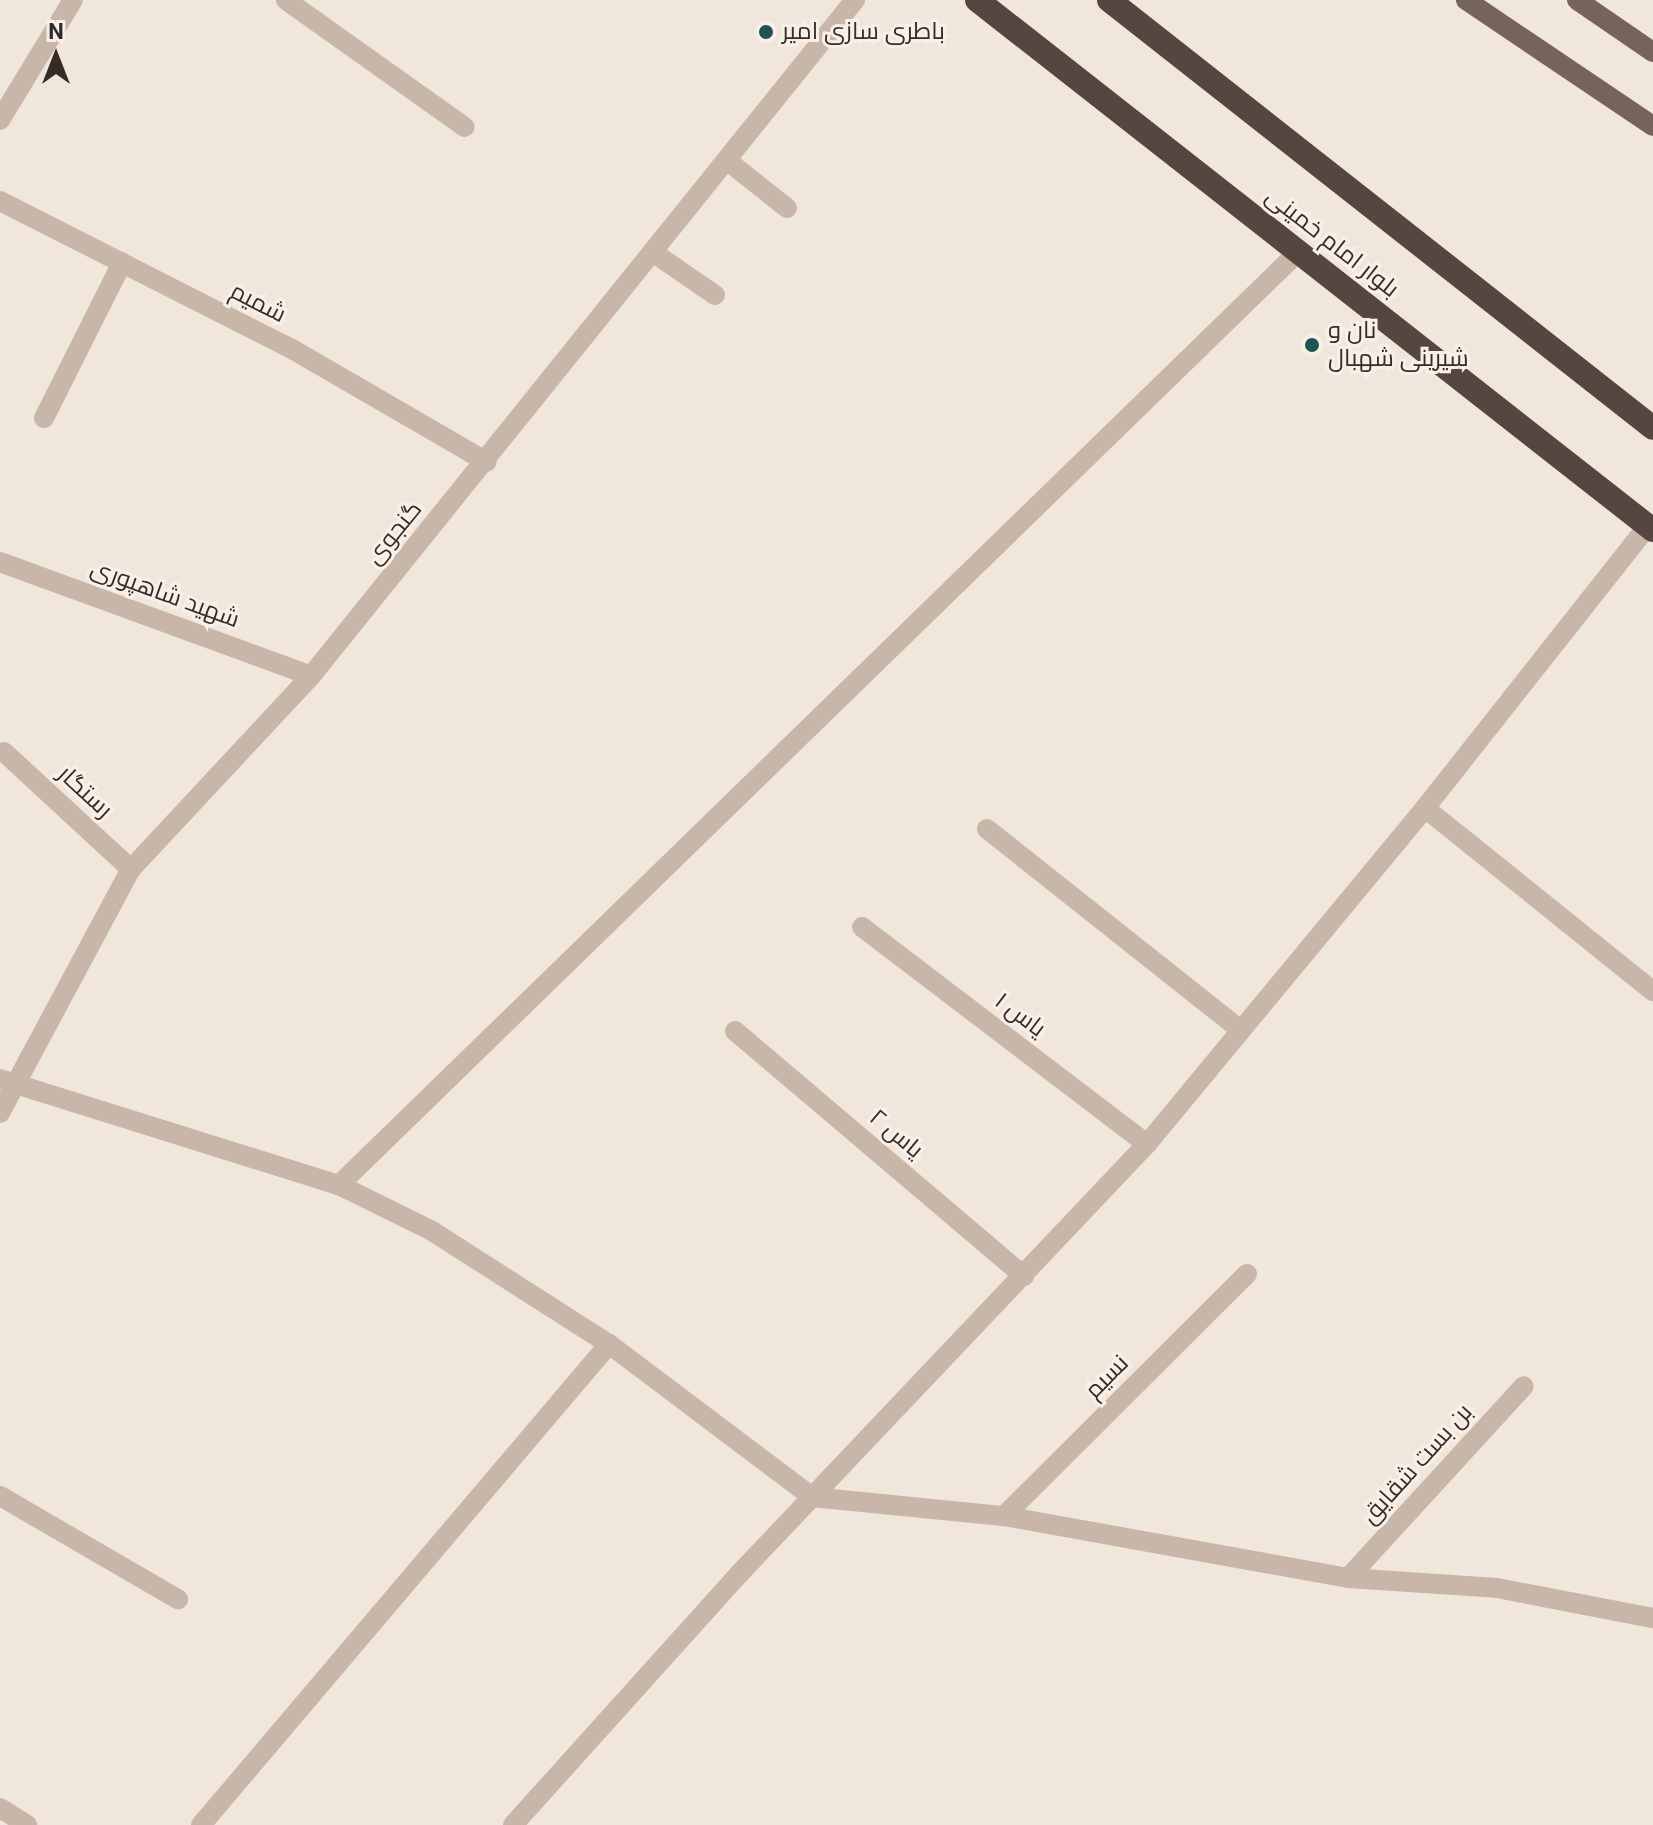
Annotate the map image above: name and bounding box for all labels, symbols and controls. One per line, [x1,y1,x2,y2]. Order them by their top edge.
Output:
north arrow [16,16,96,96]
place label: باطری سازی امیر [782,18,945,46]
text: N [48,19,64,44]
marker: باطری سازی امیر [757,23,775,41]
street label: بلوار امام خمینی [1260,182,1404,304]
street label: شمیم [225,277,291,329]
place label: نان و شیرینی شهبال [1328,317,1469,373]
marker: نان و شیرینی شهبال [1303,336,1321,354]
street label: گنجوی [360,496,428,570]
street label: شهید شاهپوری [87,554,243,634]
street label: رستگار [52,760,118,824]
street label: یاس ۱ [989,987,1051,1043]
street label: یاس ۲ [863,1103,929,1165]
street label: نسیم [1079,1349,1135,1405]
street label: بن بست شقایق [1355,1398,1479,1530]

